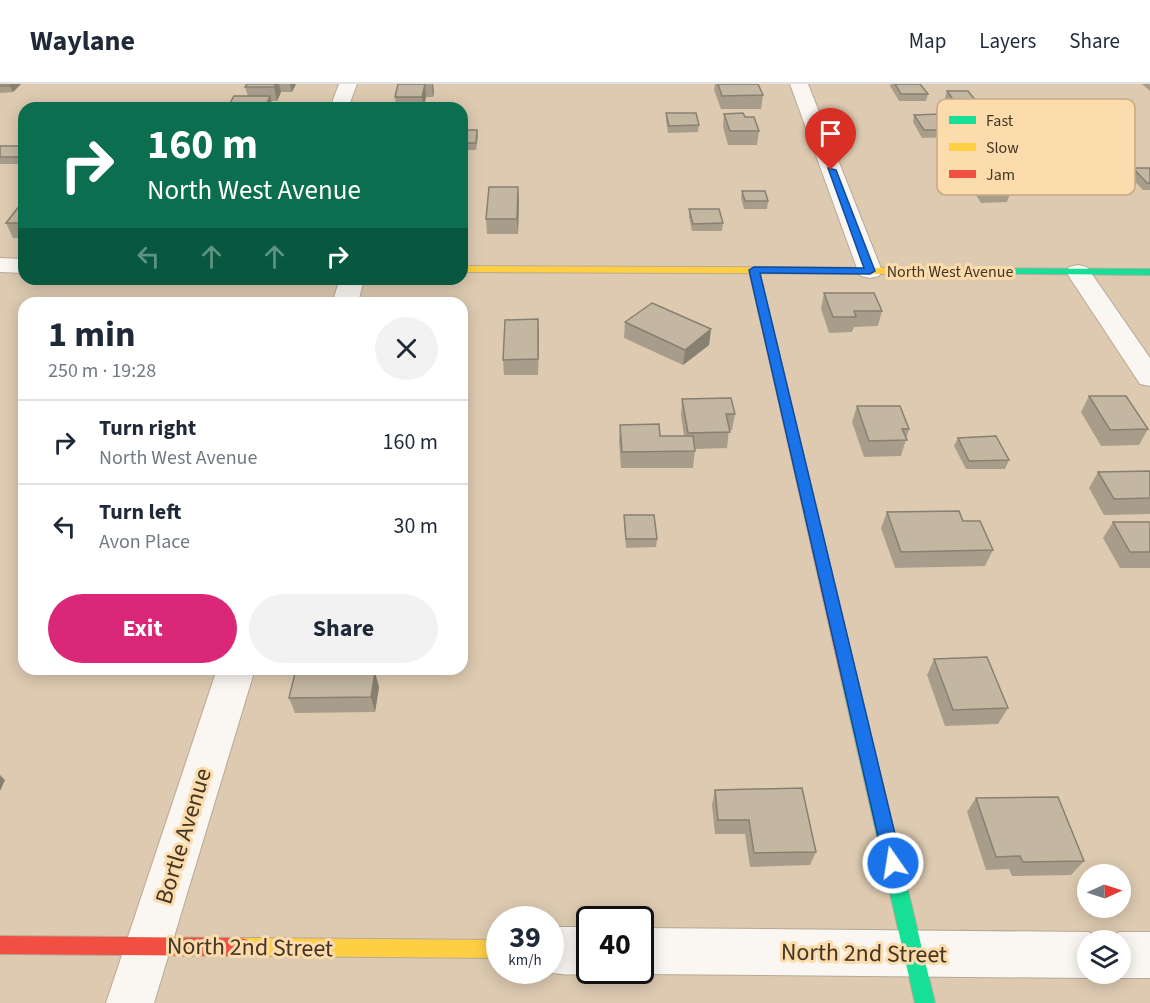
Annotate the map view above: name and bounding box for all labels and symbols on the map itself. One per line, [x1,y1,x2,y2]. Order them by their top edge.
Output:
legend [937,99,1135,195]
pin [805,108,856,170]
text: Fast [986,110,1014,132]
text: Slow [986,137,1019,159]
text: Jam [986,164,1015,186]
street label: North West Avenue [887,261,1013,283]
street label: Bortle Avenue [146,764,221,908]
position arrow [861,831,925,895]
north arrow [1077,864,1131,918]
speed limit sign: 40 [576,906,654,984]
street label: North 2nd Street [167,929,333,966]
street label: North 2nd Street [781,935,947,972]

